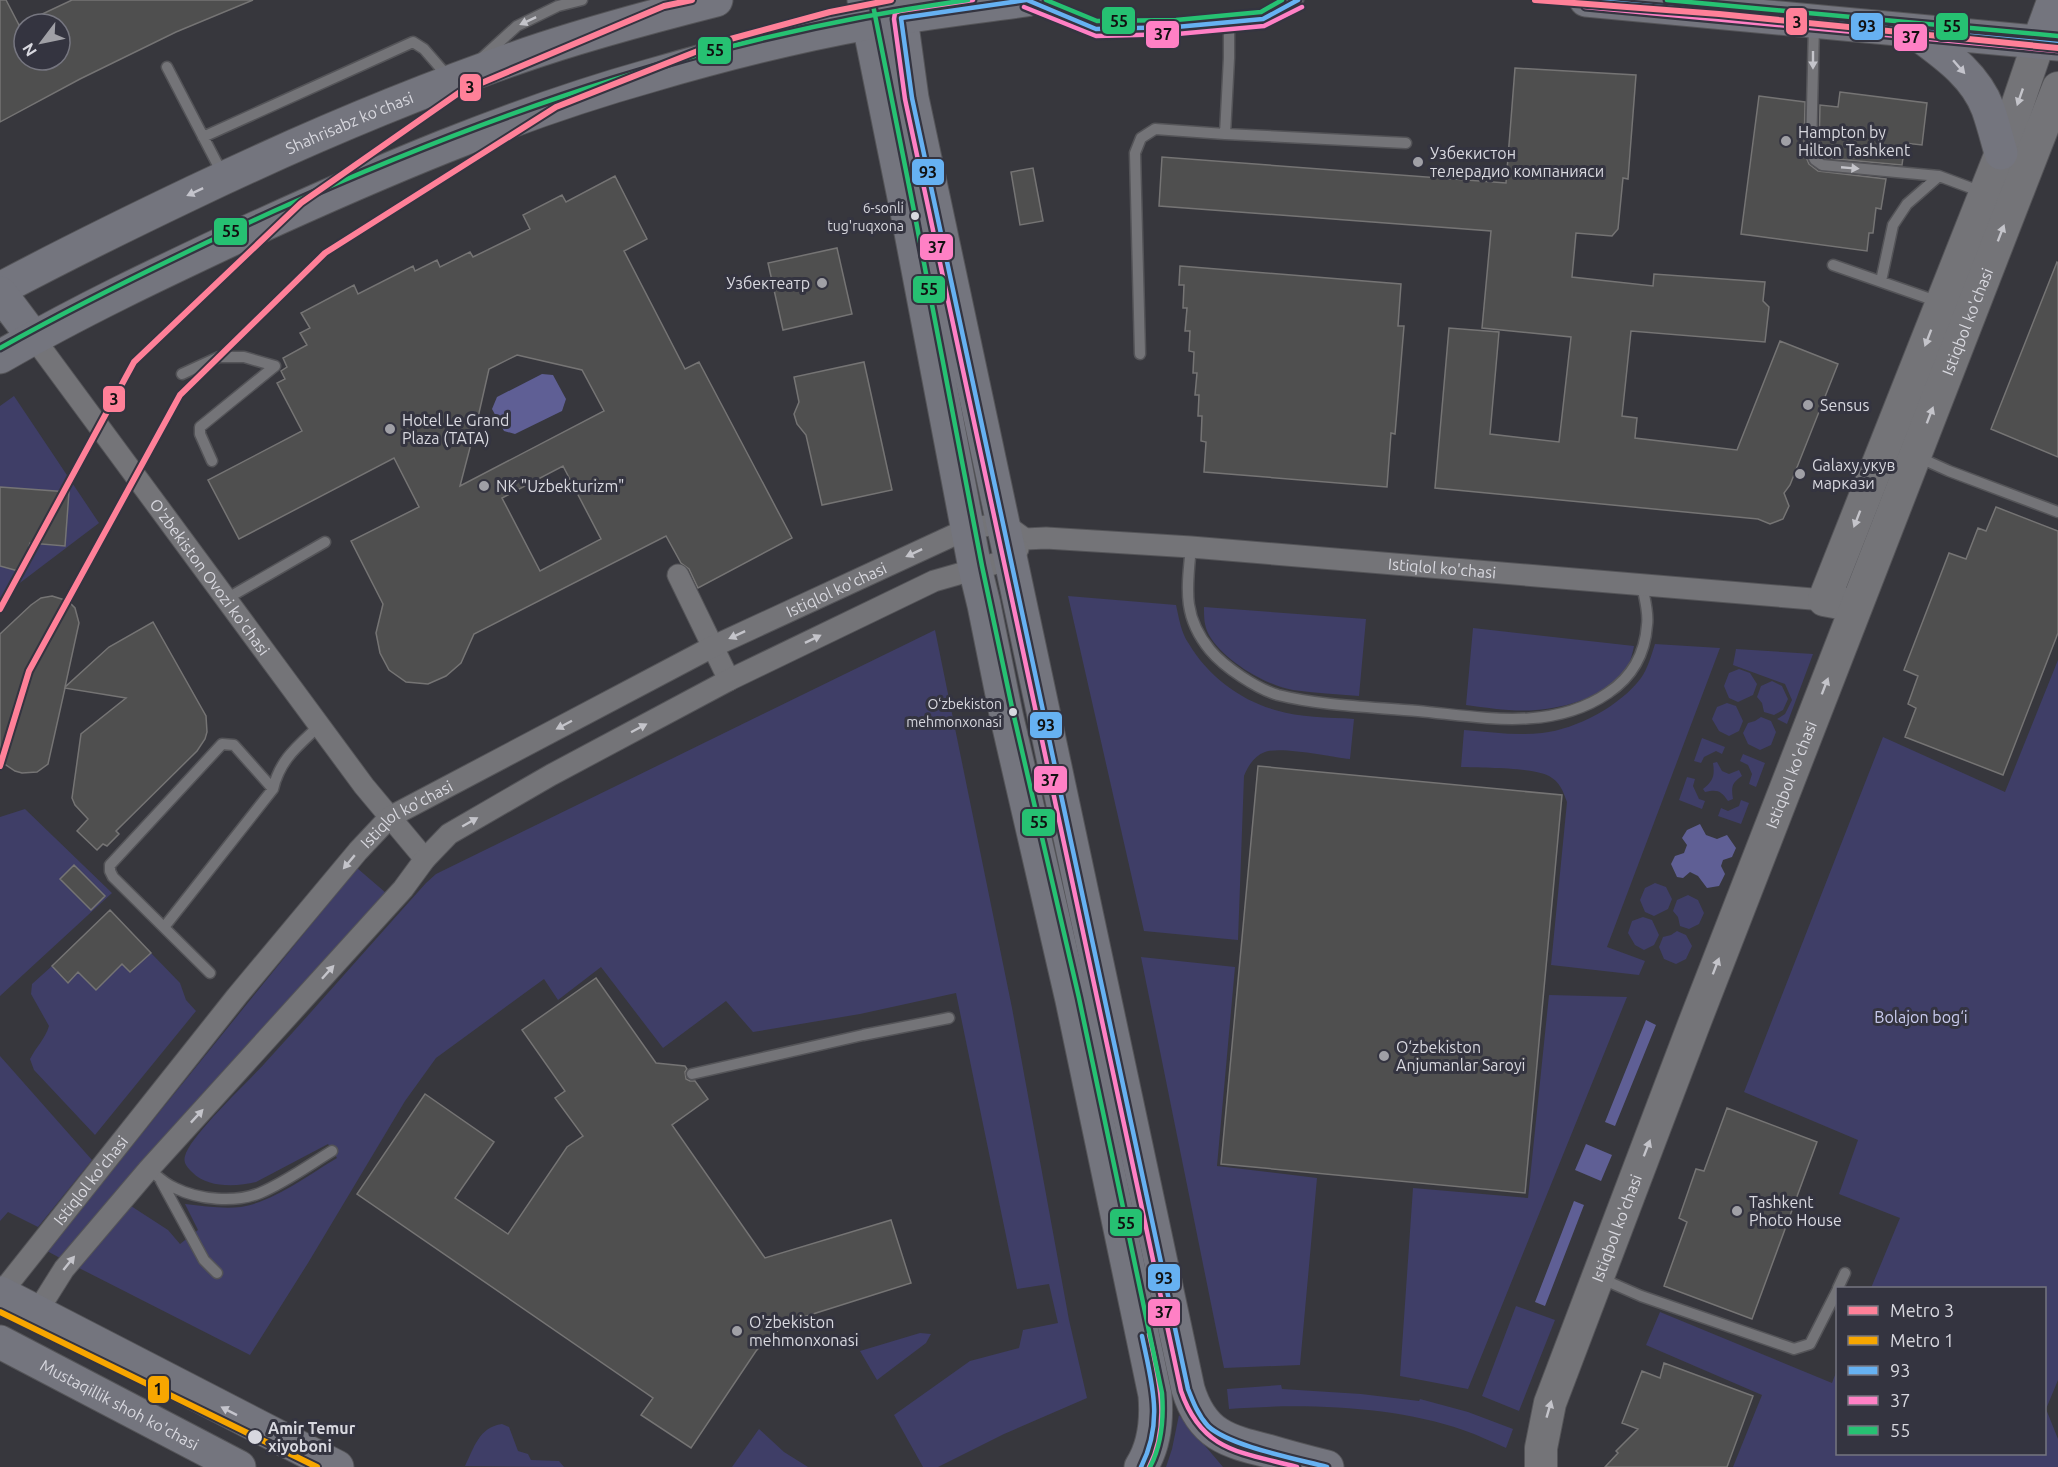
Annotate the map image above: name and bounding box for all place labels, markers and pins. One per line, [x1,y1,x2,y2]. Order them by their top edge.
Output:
place label: Hampton by Hilton Tashkent [1798,123,1911,159]
marker: Hampton by Hilton Tashkent [1779,134,1793,148]
place label: Узбекистон телерадио компанияси [1430,144,1604,180]
marker: Узбекистон телерадио компанияси [1411,155,1425,169]
place label: 6-sonli tug'ruqxona [827,200,904,234]
marker: 6-sonli tug'ruqxona [909,210,921,222]
place label: Узбектеатр [726,274,810,292]
marker: Узбектеатр [815,276,829,290]
place label: Sensus [1820,396,1869,414]
marker: Sensus [1801,398,1815,412]
place label: Hotel Le Grand Plaza (TATA) [402,411,509,448]
marker: Hotel Le Grand Plaza (TATA) [383,422,397,436]
place label: Galaxy укув маркази [1812,456,1895,492]
marker: Galaxy укув маркази [1793,467,1807,481]
place label: NK "Uzbekturizm" [496,477,624,495]
marker: NK "Uzbekturizm" [477,479,491,493]
place label: Oʻzbekiston mehmonxonasi [906,696,1002,730]
marker: Oʻzbekiston mehmonxonasi [1007,706,1019,718]
place label: O‘zbekiston Anjumanlar Saroyi [1396,1038,1526,1074]
marker: O‘zbekiston Anjumanlar Saroyi [1377,1049,1391,1063]
place label: Tashkent Photo House [1749,1193,1842,1229]
marker: Tashkent Photo House [1730,1204,1744,1218]
place label: O'zbekiston mehmonxonasi [749,1313,859,1349]
marker: O'zbekiston mehmonxonasi [730,1324,744,1338]
place label: Amir Temur xiyoboni [268,1419,356,1455]
marker: Amir Temur xiyoboni [246,1428,264,1446]

